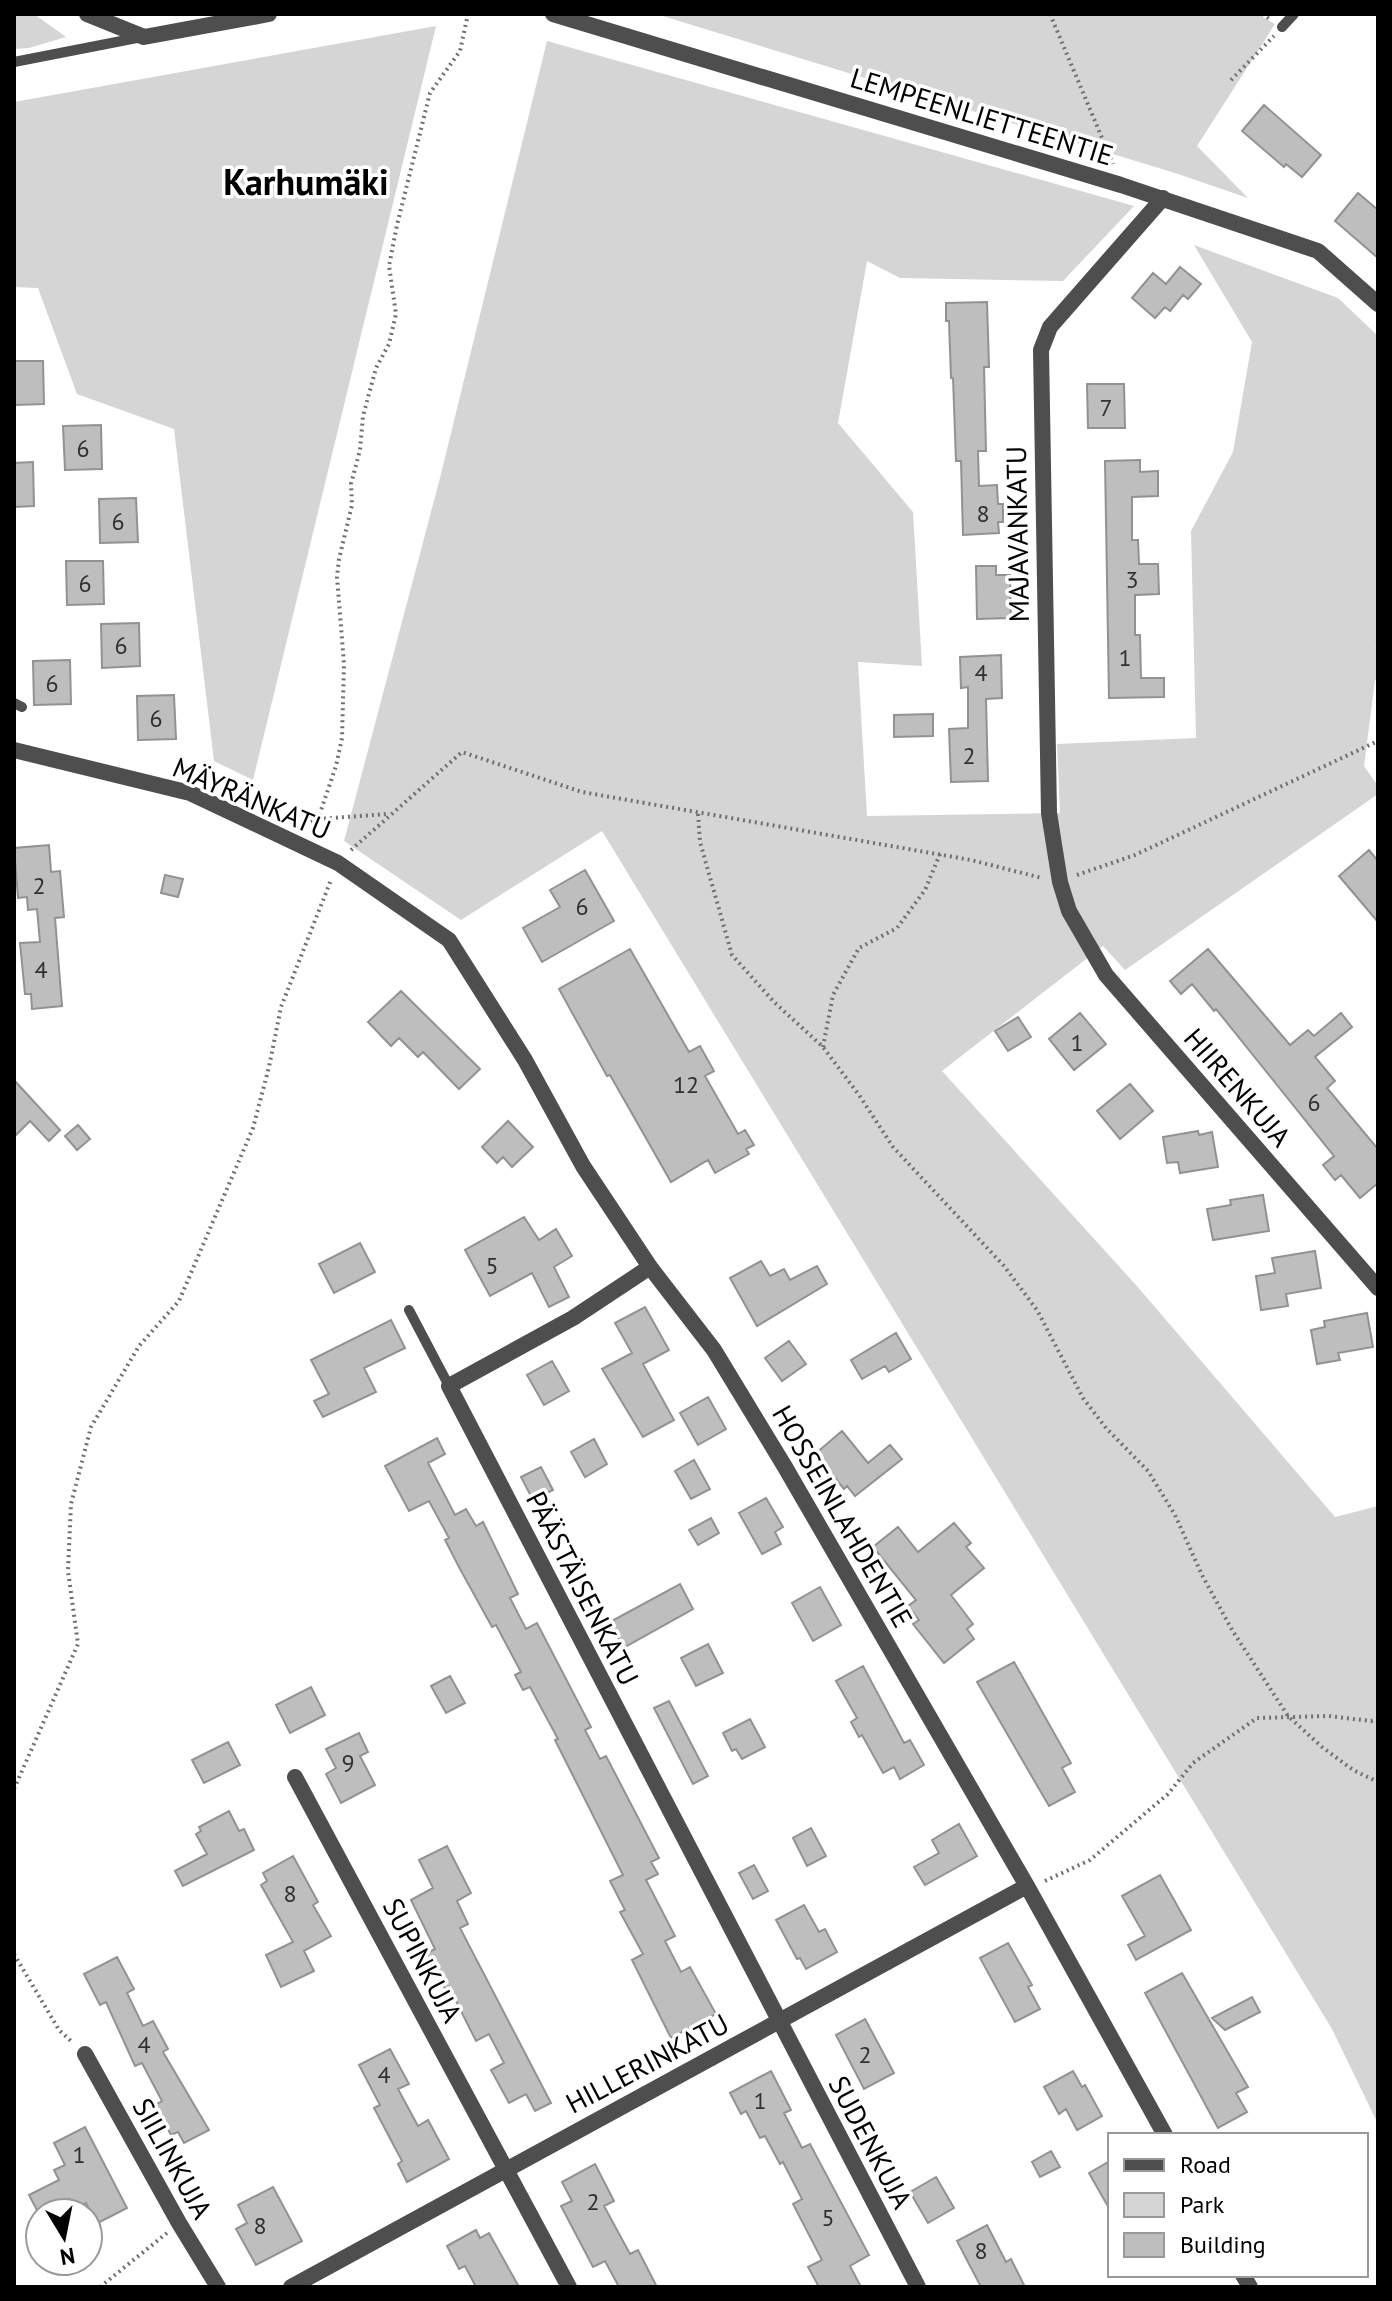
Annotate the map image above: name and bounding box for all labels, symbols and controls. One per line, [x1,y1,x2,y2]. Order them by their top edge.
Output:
street label: LEMPEENLIETTEENTIE [846,58,1118,174]
district label: Karhumäki [223,158,389,205]
house number: 7 [1099,392,1113,423]
house number: 6 [76,433,90,464]
street label: MAJAVANKATU [997,446,1037,622]
house number: 8 [976,498,990,529]
house number: 6 [111,506,125,537]
house number: 3 [1125,564,1139,595]
house number: 6 [78,568,92,599]
house number: 6 [114,630,128,661]
house number: 1 [1118,642,1132,673]
house number: 4 [974,657,988,688]
house number: 6 [45,668,59,699]
house number: 6 [149,703,163,734]
house number: 2 [962,740,976,771]
street label: MÄYRÄNKATU [167,748,337,848]
house number: 2 [32,870,46,901]
house number: 6 [575,891,589,922]
house number: 4 [34,954,48,985]
street label: HIIRENKUJA [1176,1020,1300,1155]
house number: 1 [1070,1027,1084,1058]
house number: 12 [673,1069,699,1100]
house number: 6 [1307,1087,1321,1118]
house number: 5 [485,1250,499,1281]
street label: HOSSEINLAHDENTIE [764,1398,922,1634]
street label: PÄÄSTÄISENKATU [518,1485,648,1691]
house number: 9 [341,1747,355,1778]
house number: 8 [283,1878,297,1909]
street label: SUPINKUJA [375,1891,471,2029]
street label: HILLERINKATU [559,2005,735,2121]
house number: 4 [137,2029,151,2060]
house number: 2 [858,2039,872,2070]
house number: 4 [377,2059,391,2090]
street label: SUDENKUJA [821,2069,922,2215]
house number: 1 [753,2085,767,2116]
street label: SIILINKUJA [125,2091,222,2225]
legend [1108,2133,1368,2277]
house number: 1 [72,2139,86,2170]
text: Road [1180,2149,1231,2180]
house number: 2 [586,2186,600,2217]
text: Park [1180,2189,1225,2220]
north arrow [24,2197,104,2277]
house number: 5 [821,2202,835,2233]
house number: 8 [253,2210,267,2241]
text: Building [1180,2229,1266,2260]
house number: 8 [974,2235,988,2266]
text: N [58,2242,77,2272]

